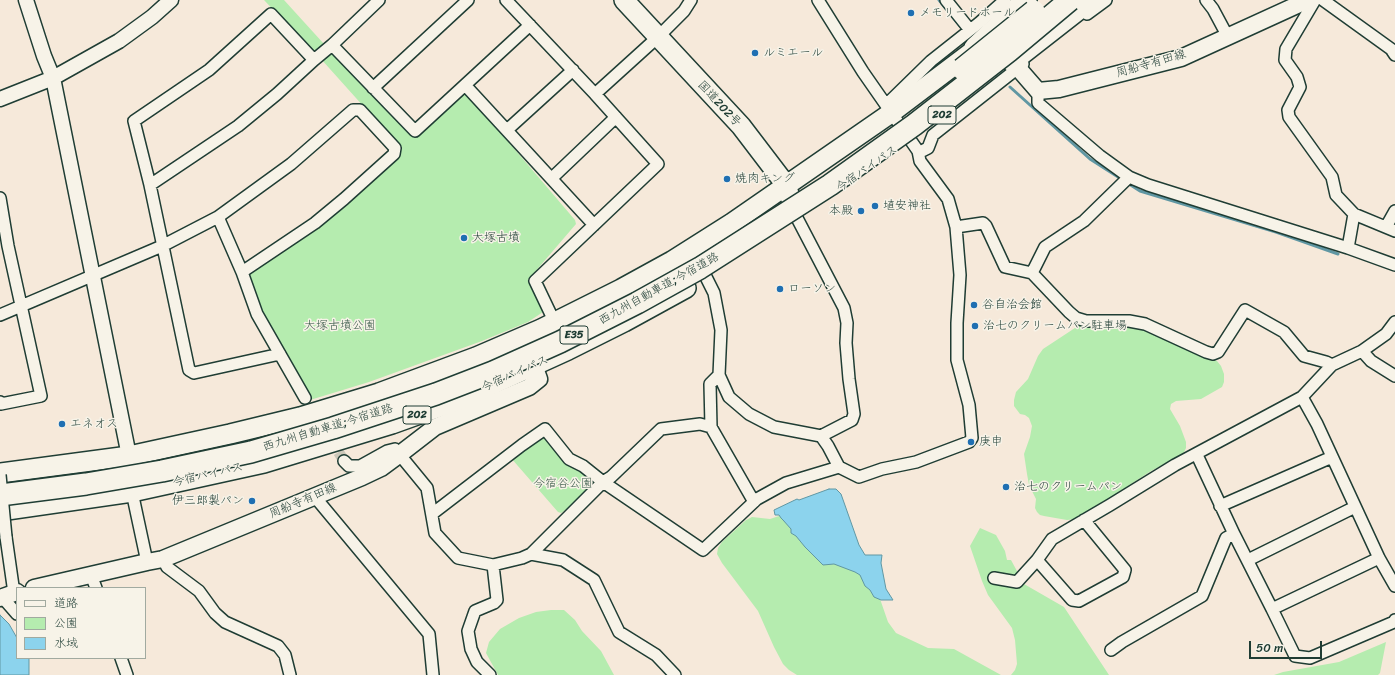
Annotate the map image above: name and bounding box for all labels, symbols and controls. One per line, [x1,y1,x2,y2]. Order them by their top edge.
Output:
place label: メモリードホール [919,6,1015,20]
marker: メモリードホール [906,8,916,18]
place label: ルミエール [763,46,823,60]
street label: 周船寺有田線 [1114,47,1188,81]
marker: ルミエール [750,48,760,58]
street label: 国道202号 [694,78,744,130]
road number: 202 [928,106,956,124]
street label: 今宿バイパス [833,142,901,196]
place label: 焼肉キング [735,172,795,186]
marker: 焼肉キング [722,174,732,184]
place label: 埴安神社 [883,199,931,213]
marker: 埴安神社 [870,201,880,211]
place label: 本殿 [829,204,853,218]
marker: 本殿 [856,206,866,216]
place label: 大塚古墳 [472,231,520,245]
marker: 大塚古墳 [459,233,469,243]
street label: 西九州自動車道;今宿道路 [596,250,722,328]
place label: ローソン [788,282,836,296]
marker: ローソン [775,284,785,294]
place label: 谷自治会館 [982,298,1042,312]
marker: 谷自治会館 [969,300,979,310]
park label: 大塚古墳公園 [304,319,376,333]
place label: 治七のクリームパン駐車場 [983,319,1127,333]
marker: 治七のクリームパン駐車場 [970,321,980,331]
road number: E35 [560,326,588,344]
street label: 今宿バイパス [479,353,551,395]
street label: 西九州自動車道;今宿道路 [261,401,395,455]
road number: 202 [403,406,431,424]
place label: エネオス [70,417,118,431]
marker: エネオス [57,419,67,429]
place label: 庚申 [979,435,1003,449]
marker: 庚申 [966,437,976,447]
street label: 今宿バイパス [171,460,245,490]
park label: 今宿谷公園 [533,477,593,491]
street label: 周船寺有田線 [267,480,339,522]
place label: 治七のクリームパン [1014,480,1122,494]
marker: 治七のクリームパン [1001,482,1011,492]
place label: 伊三郎製パン [172,494,244,508]
marker: 伊三郎製パン [247,496,257,506]
legend [16,587,146,659]
text: 道路 [54,592,78,614]
text: 公園 [54,612,78,634]
text: 水域 [54,632,78,654]
scale bar [1251,633,1324,659]
text: 50 m [1256,637,1283,659]

